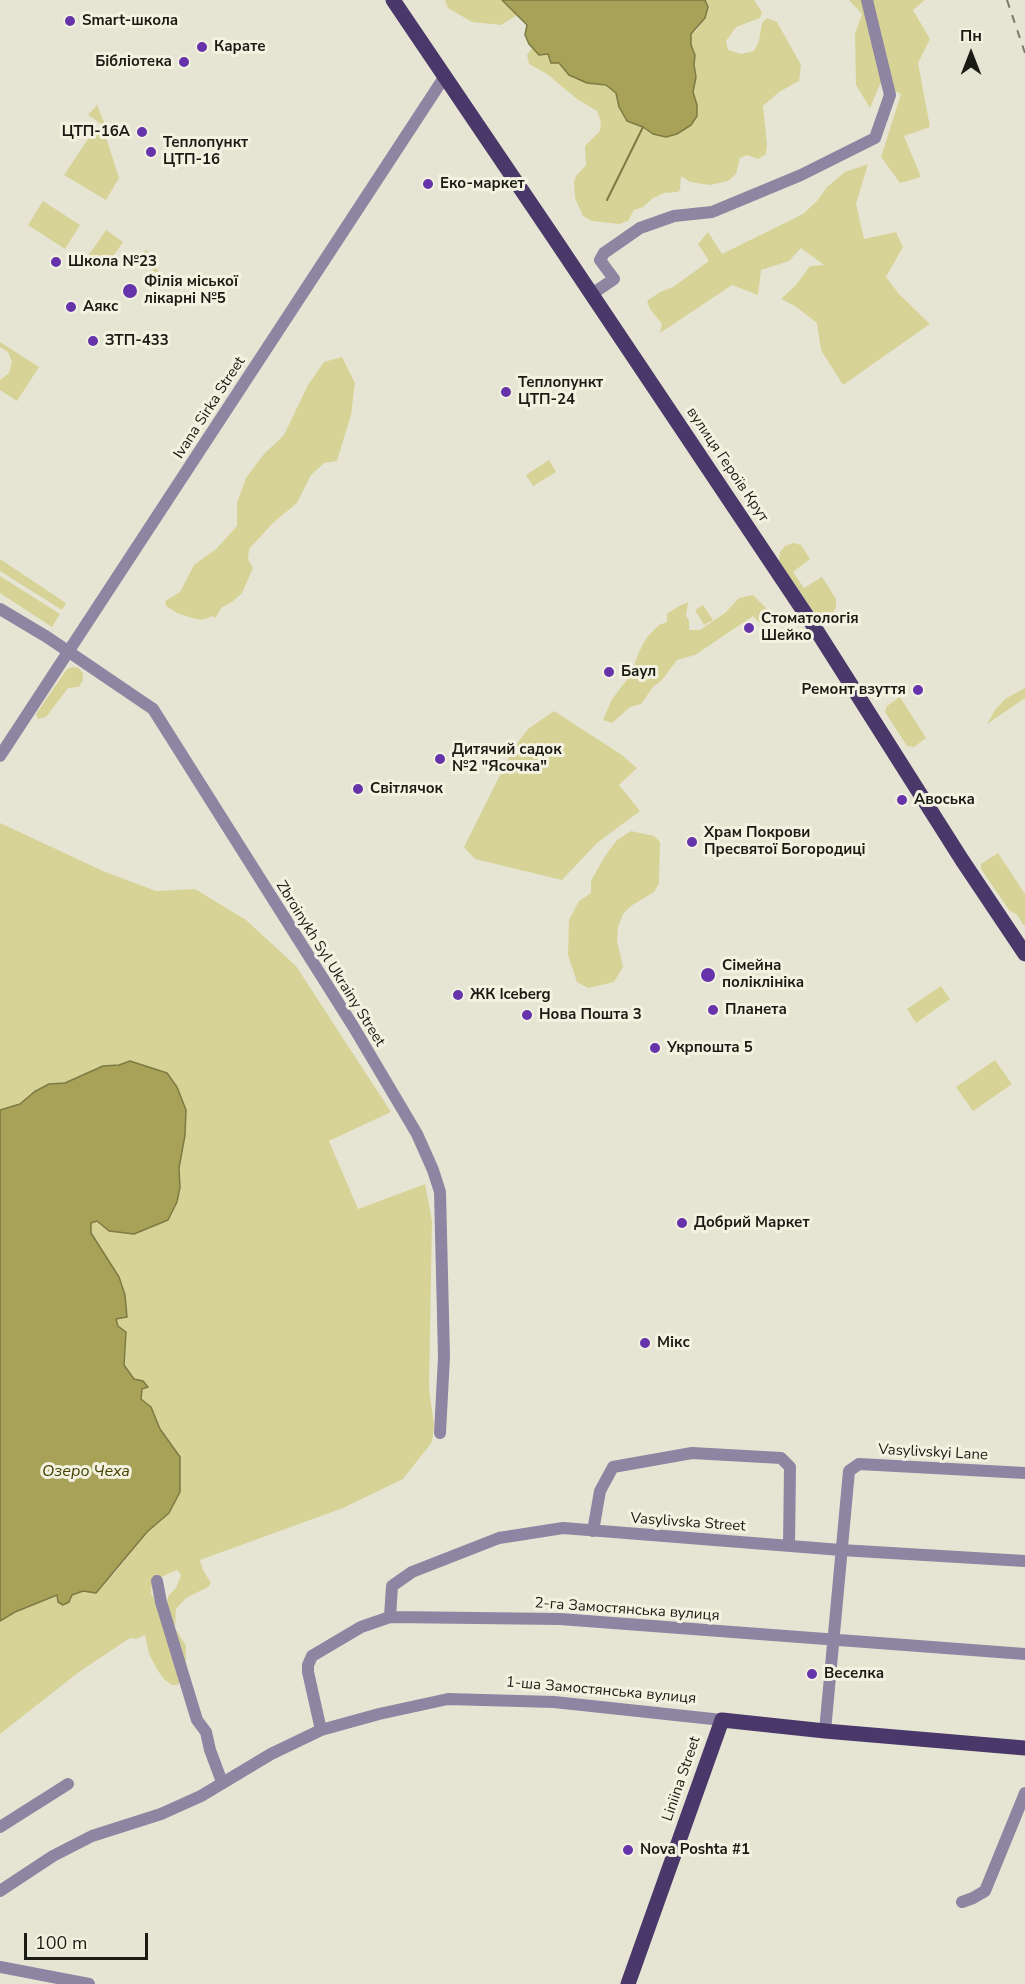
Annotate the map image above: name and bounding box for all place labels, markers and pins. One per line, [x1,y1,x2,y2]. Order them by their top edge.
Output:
place label: Smart-школа [82,12,178,30]
marker: Smart-школа [63,14,77,28]
place label: Карате [214,38,266,56]
marker: Карате [195,40,209,54]
place label: Бібліотека [95,53,172,71]
marker: Бібліотека [177,55,191,69]
place label: ЦТП-16А [62,123,130,141]
marker: ЦТП-16А [135,125,149,139]
place label: Теплопункт ЦТП-16 [163,134,248,169]
marker: Теплопункт ЦТП-16 [144,145,158,159]
place label: Еко-маркет [440,175,525,193]
marker: Еко-маркет [421,177,435,191]
place label: Школа №23 [68,253,157,271]
marker: Школа №23 [49,255,63,269]
place label: Філія міської лікарні №5 [144,273,238,308]
marker: Філія міської лікарні №5 [121,282,139,300]
place label: Аякс [83,298,118,316]
marker: Аякс [64,300,78,314]
place label: ЗТП-433 [105,332,169,350]
marker: ЗТП-433 [86,334,100,348]
place label: Теплопункт ЦТП-24 [518,374,603,409]
marker: Теплопункт ЦТП-24 [499,385,513,399]
place label: Стоматологія Шейко [761,610,859,645]
marker: Стоматологія Шейко [742,621,756,635]
place label: Баул [621,663,656,681]
marker: Баул [602,665,616,679]
place label: Ремонт взуття [801,681,906,699]
marker: Ремонт взуття [911,683,925,697]
place label: Дитячий садок №2 "Ясочка" [452,741,562,776]
marker: Дитячий садок №2 "Ясочка" [433,752,447,766]
place label: Світлячок [370,780,443,798]
marker: Світлячок [351,782,365,796]
place label: Авоська [914,791,975,809]
marker: Авоська [895,793,909,807]
place label: Храм Покрови Пресвятої Богородиці [704,824,866,859]
marker: Храм Покрови Пресвятої Богородиці [685,835,699,849]
place label: Сімейна поліклініка [722,957,804,992]
marker: Сімейна поліклініка [699,966,717,984]
place label: ЖК Iceberg [470,986,551,1004]
marker: ЖК Iceberg [451,988,465,1002]
place label: Планета [725,1001,787,1019]
marker: Планета [706,1003,720,1017]
place label: Нова Пошта 3 [539,1006,642,1024]
marker: Нова Пошта 3 [520,1008,534,1022]
place label: Укрпошта 5 [667,1039,753,1057]
marker: Укрпошта 5 [648,1041,662,1055]
place label: Добрий Маркет [694,1214,810,1232]
marker: Добрий Маркет [675,1216,689,1230]
place label: Мікс [657,1334,690,1352]
marker: Мікс [638,1336,652,1350]
place label: Веселка [824,1665,884,1683]
marker: Веселка [805,1667,819,1681]
place label: Nova Poshta #1 [640,1841,750,1859]
marker: Nova Poshta #1 [621,1843,635,1857]

